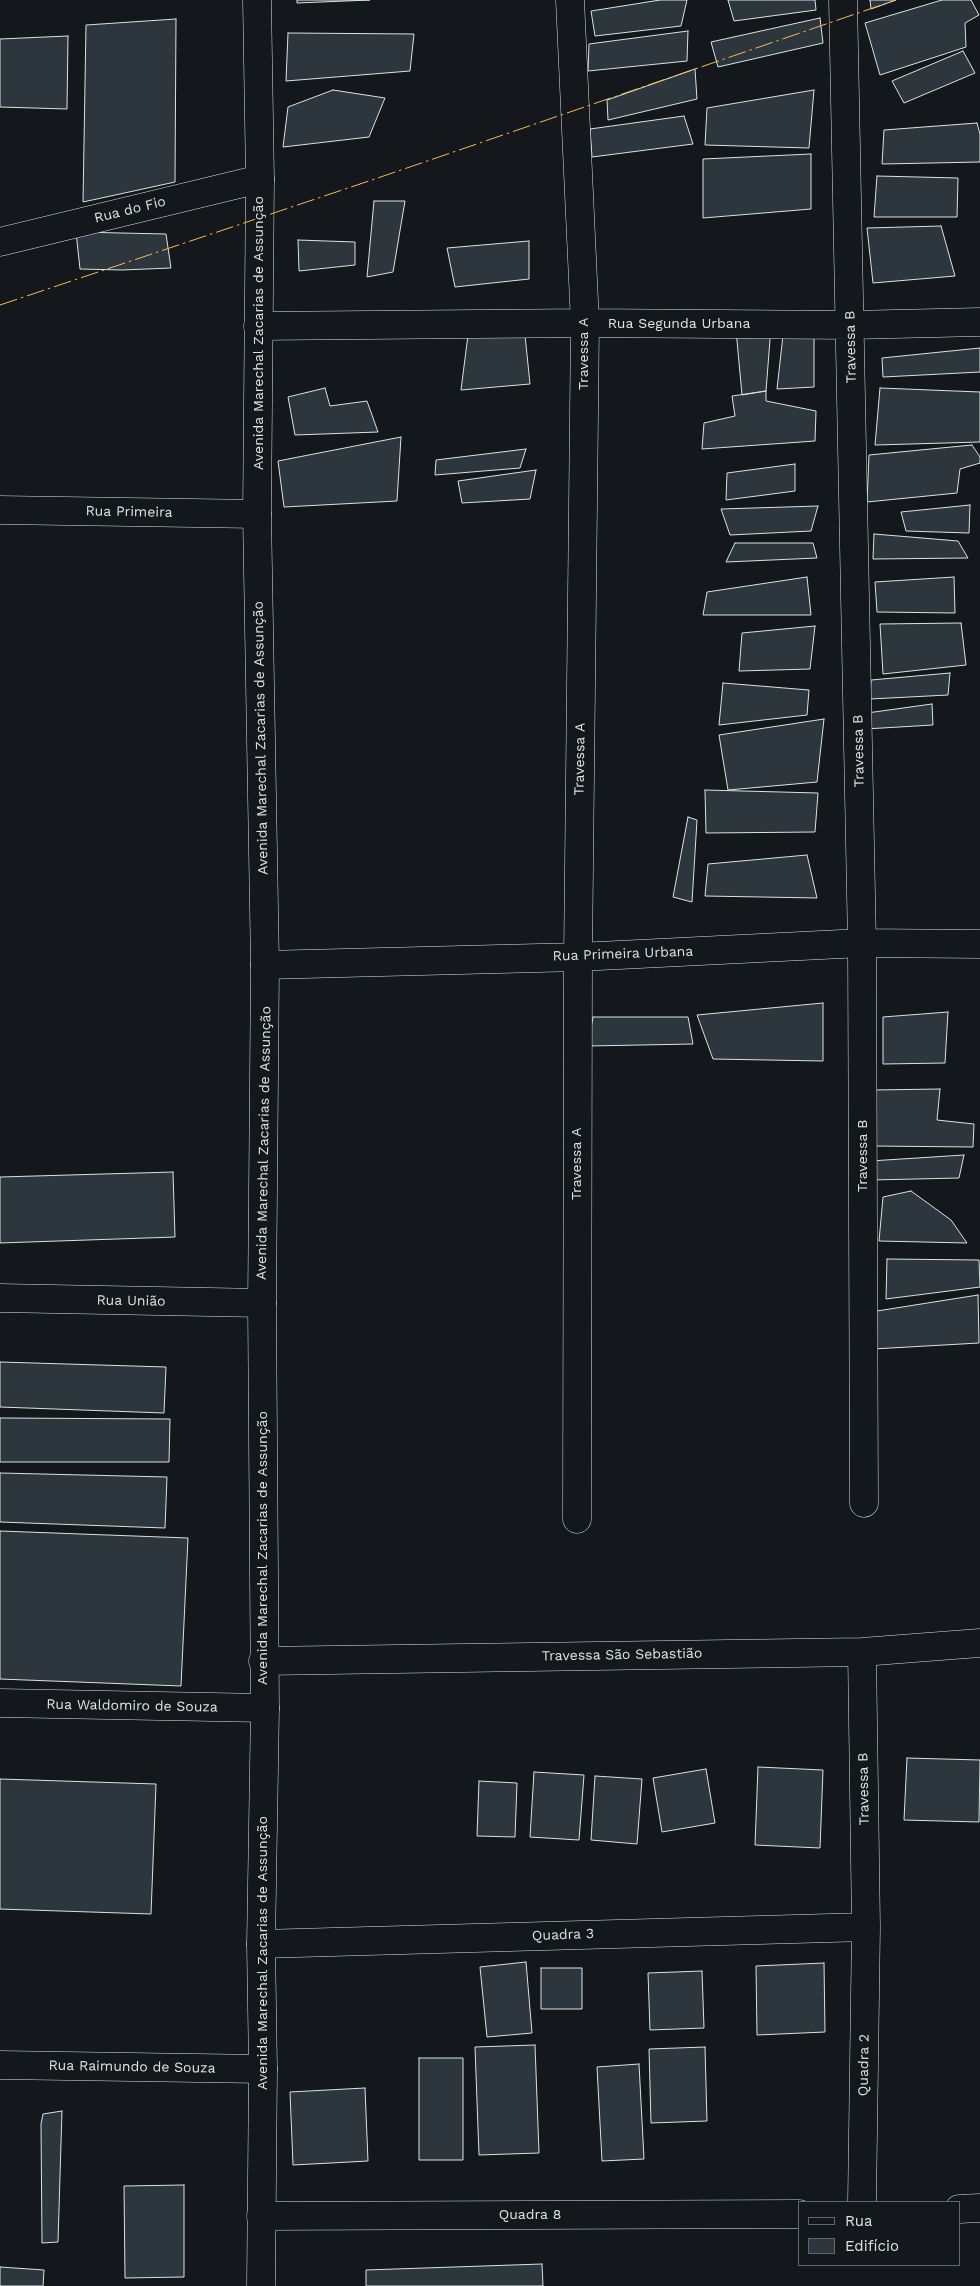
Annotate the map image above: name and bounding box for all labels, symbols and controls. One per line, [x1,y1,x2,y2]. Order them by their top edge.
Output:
street label: Rua do Fio [92,193,168,227]
street label: Avenida Marechal Zacarias de Assunção [251,196,267,470]
street label: Travessa B [842,311,860,383]
street label: Rua Segunda Urbana [608,316,750,332]
street label: Travessa A [576,318,592,390]
street label: Rua Primeira [85,503,173,521]
street label: Avenida Marechal Zacarias de Assunção [250,601,272,875]
street label: Travessa B [850,715,868,787]
street label: Travessa A [571,722,589,796]
street label: Rua Primeira Urbana [552,943,694,965]
street label: Avenida Marechal Zacarias de Assunção [253,1006,275,1280]
street label: Travessa B [855,1120,871,1192]
street label: Travessa A [569,1128,585,1200]
street label: Rua União [96,1292,166,1310]
street label: Avenida Marechal Zacarias de Assunção [255,1411,271,1685]
street label: Travessa São Sebastião [542,1645,702,1665]
street label: Rua Waldomiro de Souza [46,1696,218,1716]
street label: Travessa B [855,1753,873,1825]
street label: Avenida Marechal Zacarias de Assunção [255,1816,271,2090]
street label: Quadra 3 [532,1926,594,1944]
street label: Quadra 2 [855,2034,873,2096]
street label: Rua Raimundo de Souza [48,2057,216,2077]
legend [798,2201,960,2266]
street label: Quadra 8 [499,2207,561,2223]
text: Rua [845,2212,873,2230]
text: Edifício [845,2237,899,2255]

